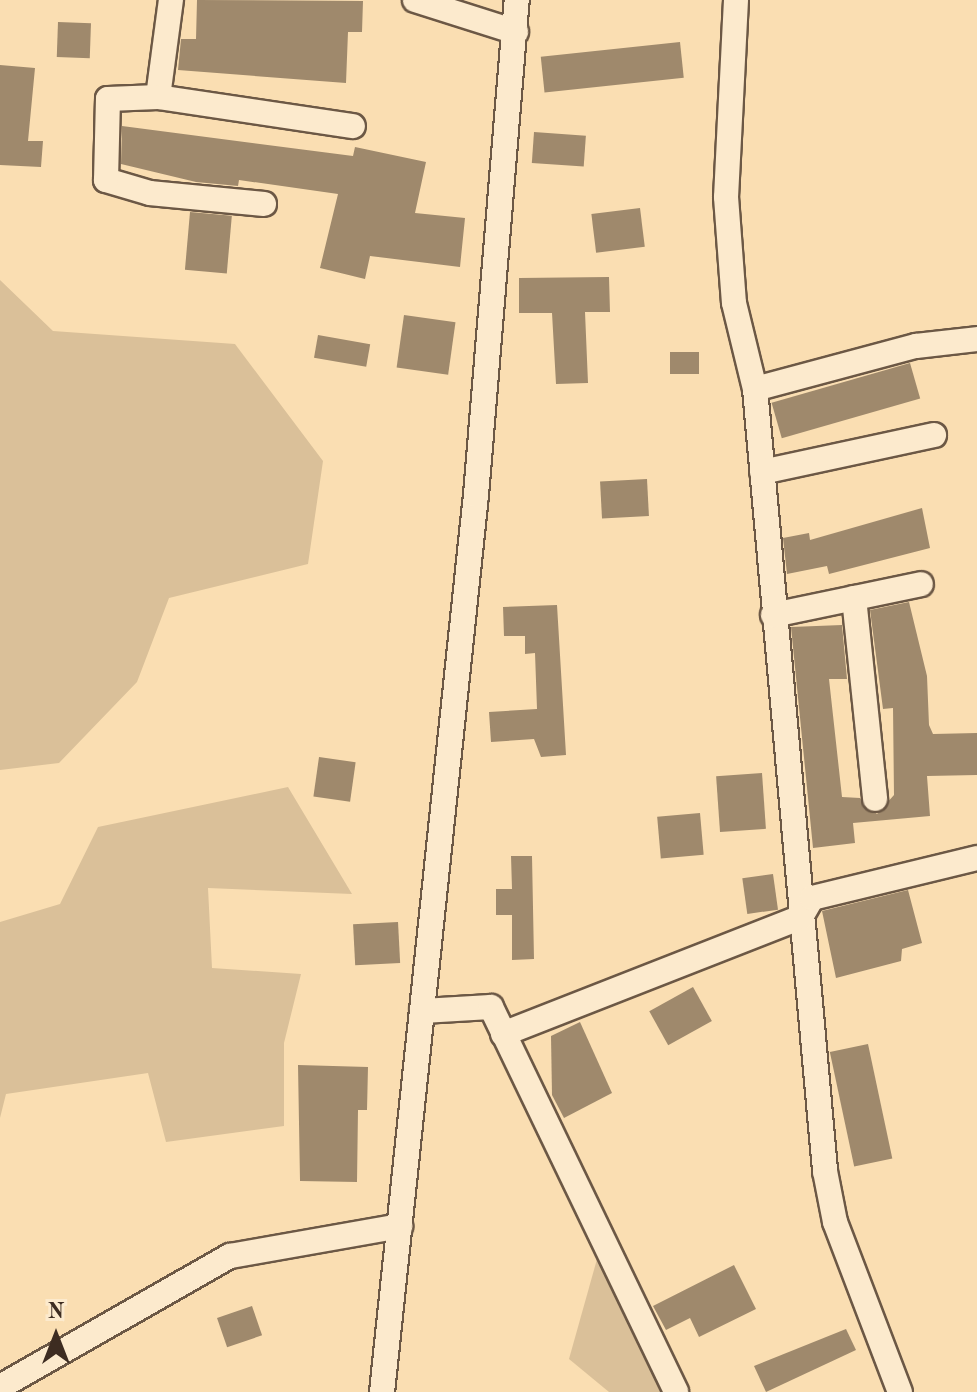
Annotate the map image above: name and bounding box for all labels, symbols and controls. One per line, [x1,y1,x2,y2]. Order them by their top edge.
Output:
north arrow [16,1296,96,1376]
text: N [48,1301,64,1323]

